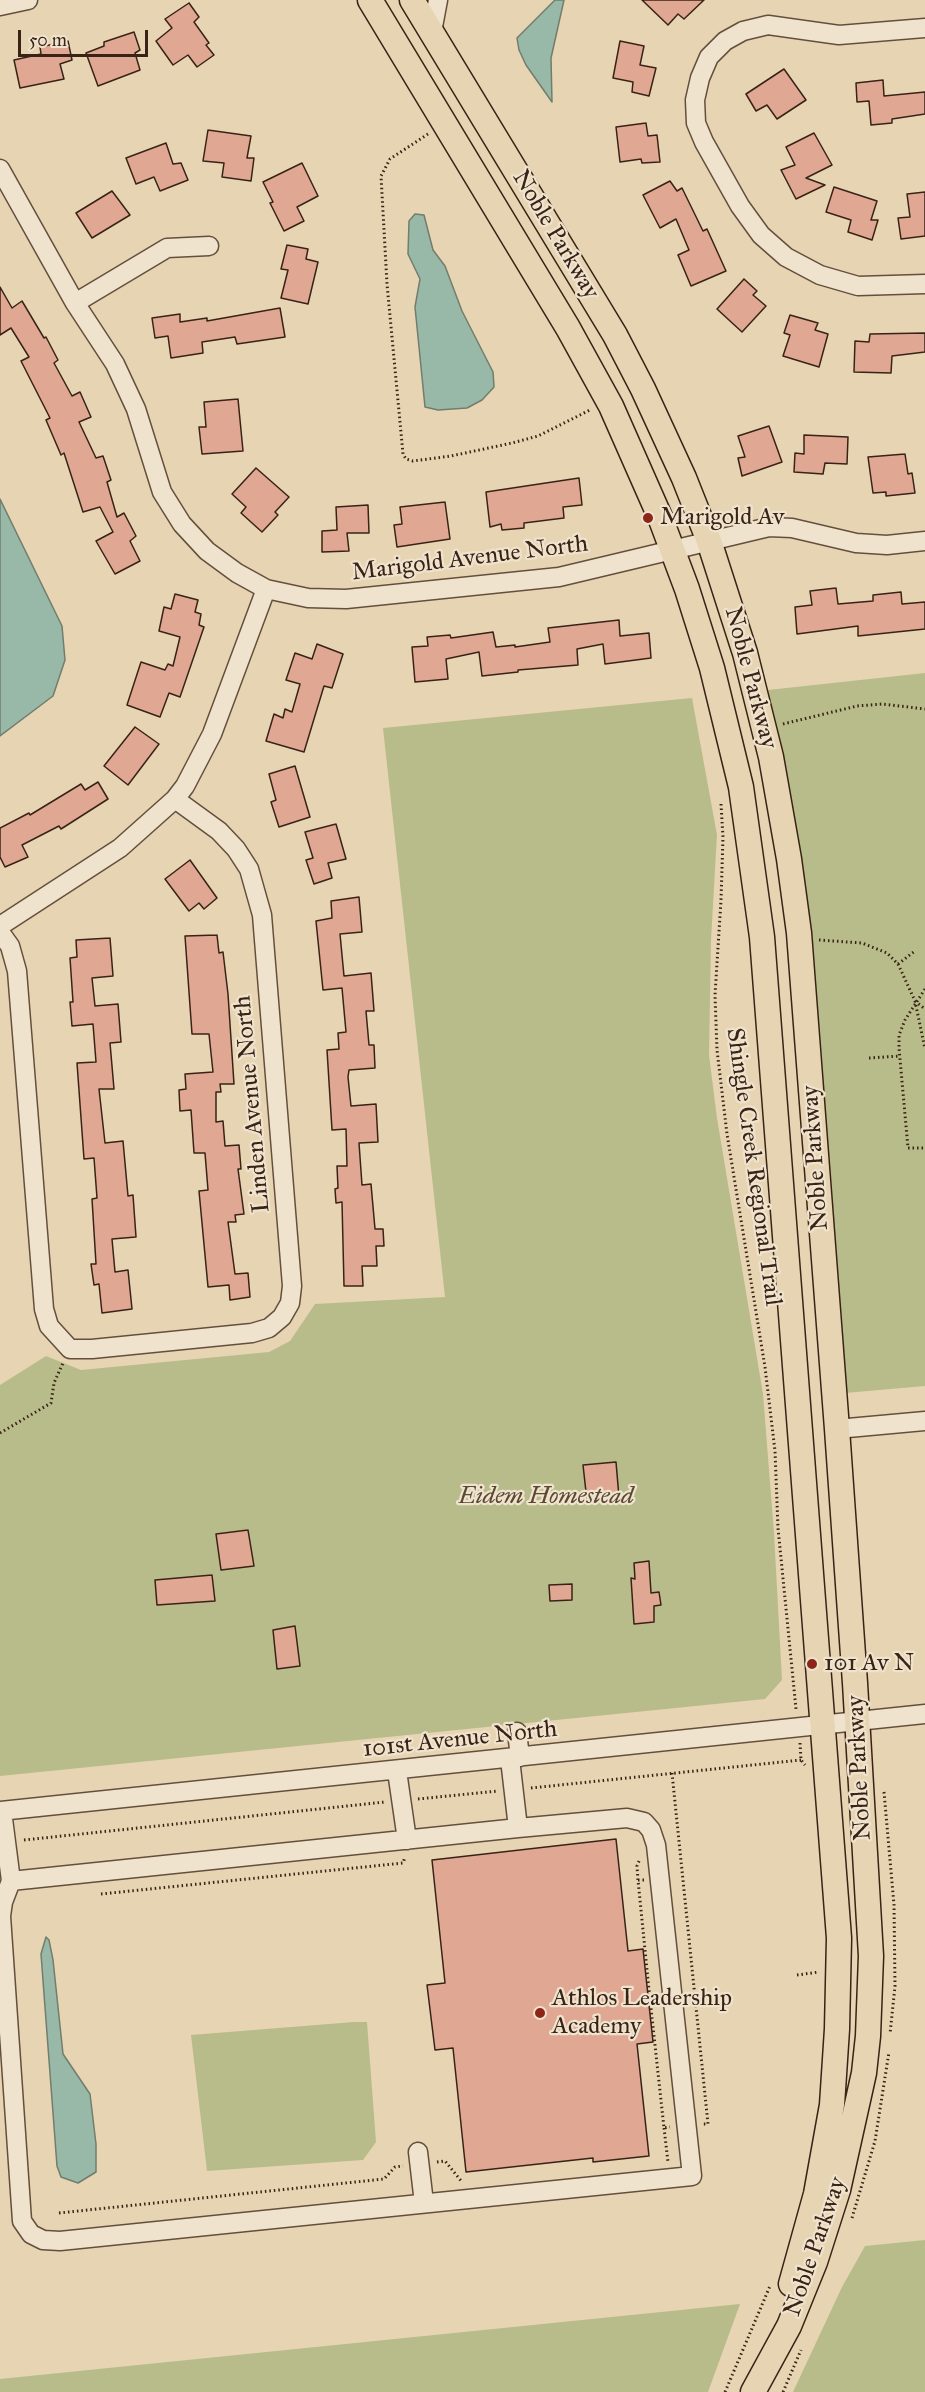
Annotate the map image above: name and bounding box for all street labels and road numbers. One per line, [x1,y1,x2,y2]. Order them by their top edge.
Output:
street label: Noble Parkway [505,165,605,305]
street label: Marigold Avenue North [350,530,590,588]
street label: Noble Parkway [717,604,783,752]
street label: Linden Avenue North [229,994,277,1214]
street label: Shingle Creek Regional Trail [719,1026,787,1308]
street label: Noble Parkway [797,1084,835,1232]
street label: Noble Parkway [842,1695,878,1841]
street label: 101st Avenue North [361,1715,559,1765]
street label: Noble Parkway [779,2174,853,2320]

